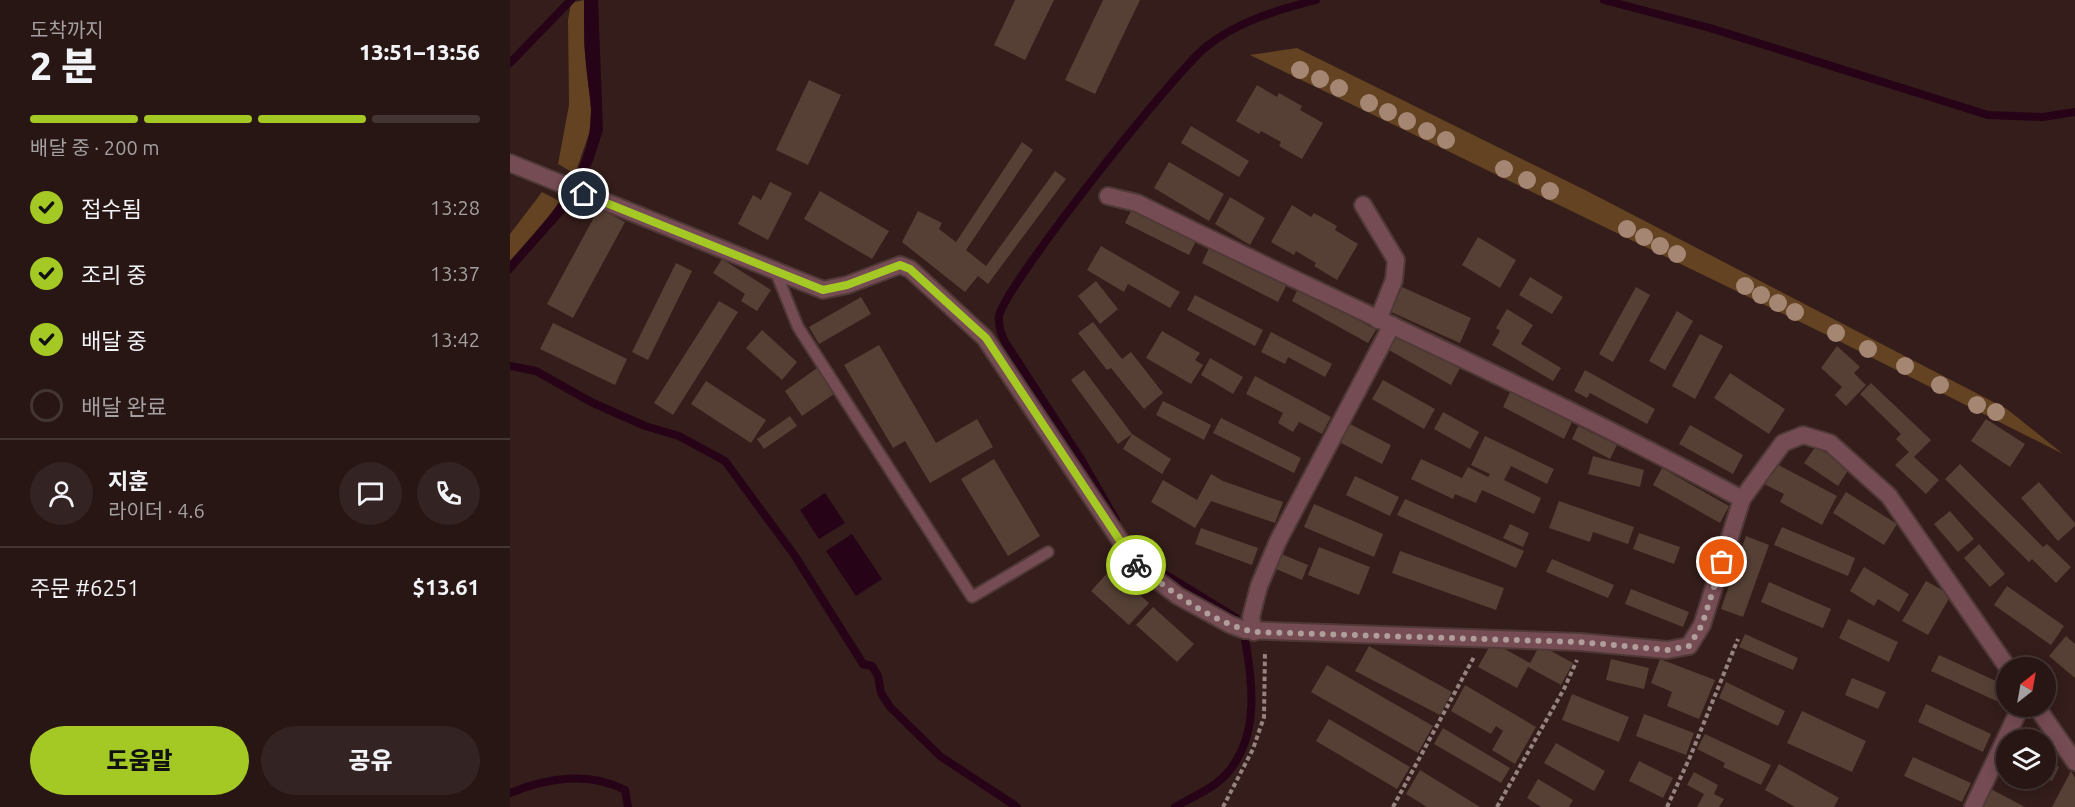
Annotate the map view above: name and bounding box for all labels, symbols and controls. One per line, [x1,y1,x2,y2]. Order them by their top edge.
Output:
text: 도착까지 [30,18,104,41]
text: 13:51–13:56 [359,39,480,64]
text: 2 분 [30,44,97,87]
text: 배달 중 · 200 m [30,136,160,159]
pin [558,168,609,219]
icon: home [567,177,600,210]
icon: check [30,191,63,224]
text: 접수됨 [81,196,142,221]
text: 13:28 [430,196,480,219]
icon: check [30,257,63,290]
text: 조리 중 [81,262,147,287]
text: 13:37 [430,262,480,285]
icon: check [30,323,63,356]
text: 배달 중 [81,328,147,353]
text: 13:42 [430,328,480,351]
text: 배달 완료 [81,394,167,419]
button: person [30,462,93,525]
button: chat [339,462,402,525]
button: phone [417,462,480,525]
text: 지훈 [108,468,148,493]
text: 라이더 · 4.6 [108,499,205,522]
courier [1106,535,1166,595]
pin [1696,536,1747,587]
icon: bag [1705,545,1738,578]
icon: bike [1120,549,1153,582]
text: $13.61 [413,574,480,599]
text: 주문 #6251 [30,575,140,600]
north arrow [1996,657,2056,717]
map controls [1996,657,2056,789]
button: 도움말 [30,726,249,795]
button: 공유 [261,726,480,795]
button: layers [1996,729,2056,789]

